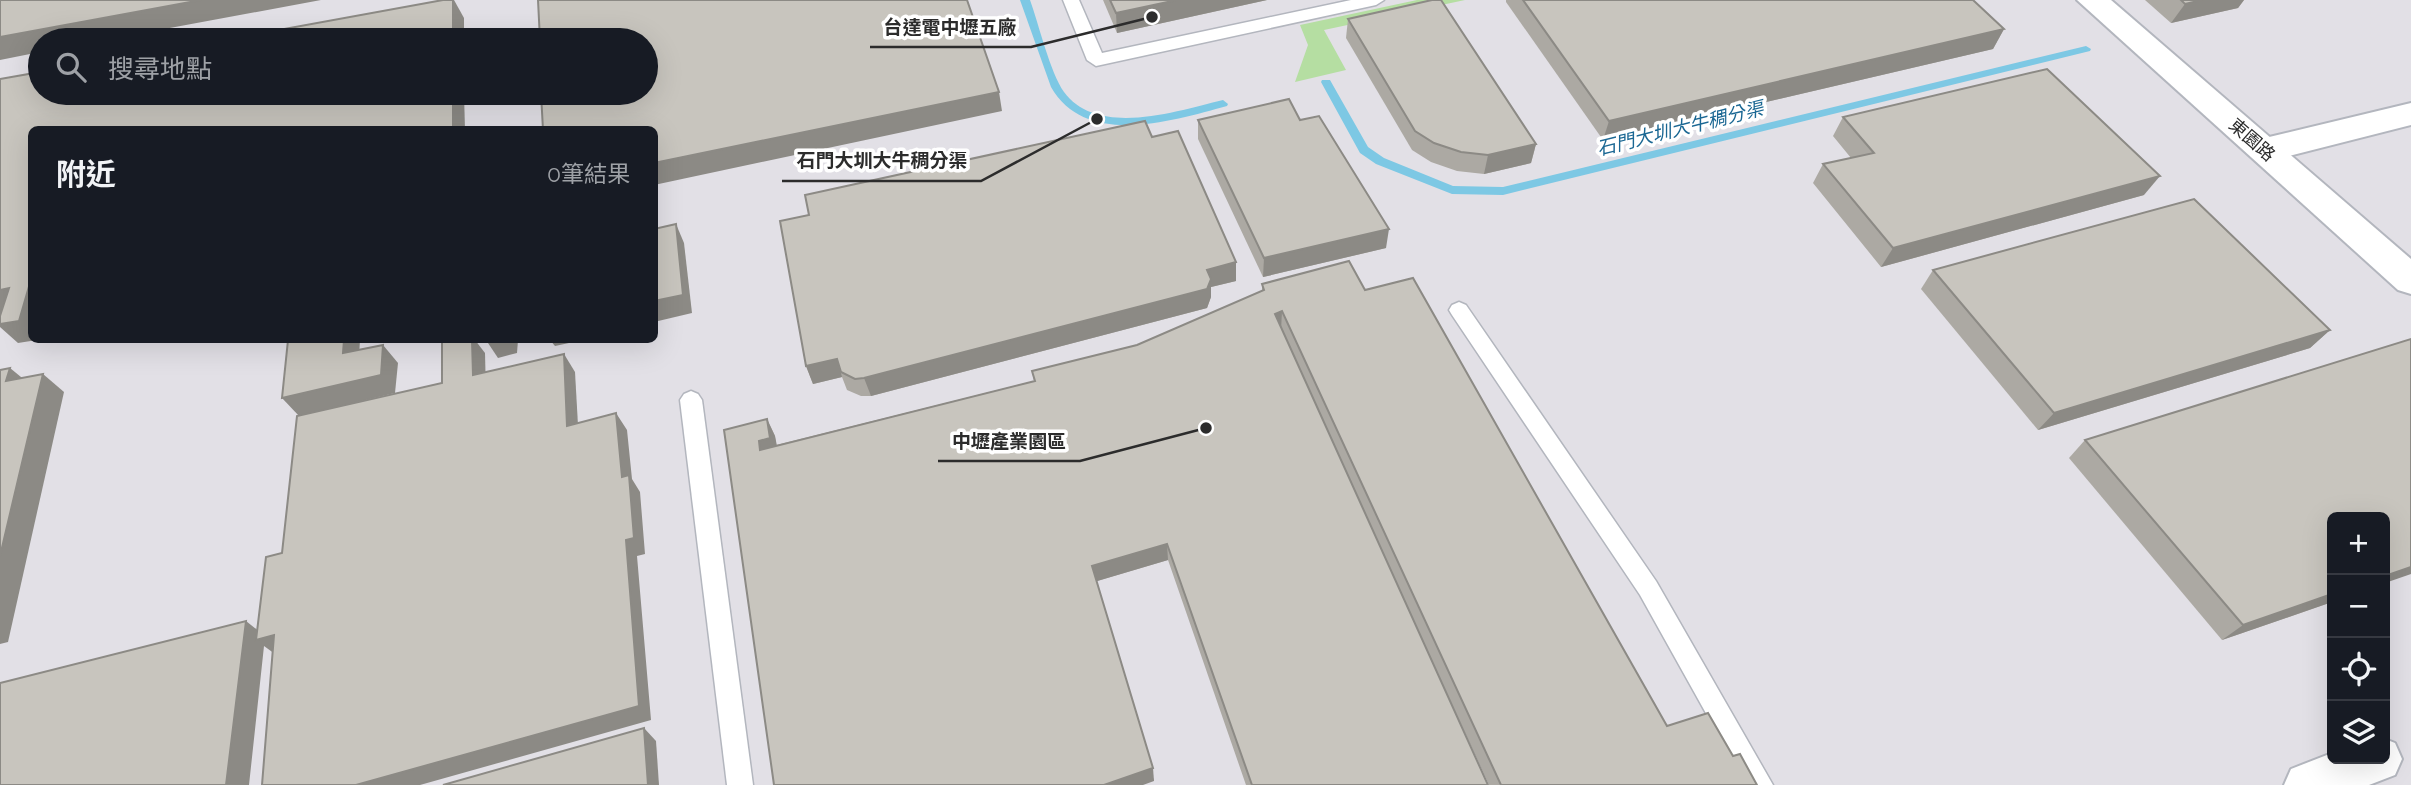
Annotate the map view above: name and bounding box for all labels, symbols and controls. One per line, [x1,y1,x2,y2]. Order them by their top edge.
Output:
callout: 台達電中壢五廠 [870,7,1031,47]
text: 台達電中壢五廠 [883,16,1017,38]
search box [28,28,658,105]
icon: search [52,48,90,86]
text: 搜尋地點 [108,54,212,84]
water label: 石門大圳大牛稠分渠 [1594,96,1769,159]
street label: 東園路 [2225,114,2280,165]
callout: 石門大圳大牛稠分渠 [782,141,981,181]
text: 石門大圳大牛稠分渠 [796,149,968,171]
text: 附近 [56,157,116,192]
text: 0筆結果 [547,160,630,187]
callout: 中壢產業園區 [938,421,1080,461]
text: 中壢產業園區 [952,430,1066,452]
map controls [2327,512,2390,764]
button: + [2327,512,2390,575]
button: − [2327,575,2390,638]
button: locate [2327,638,2390,701]
button: layers [2327,701,2390,764]

